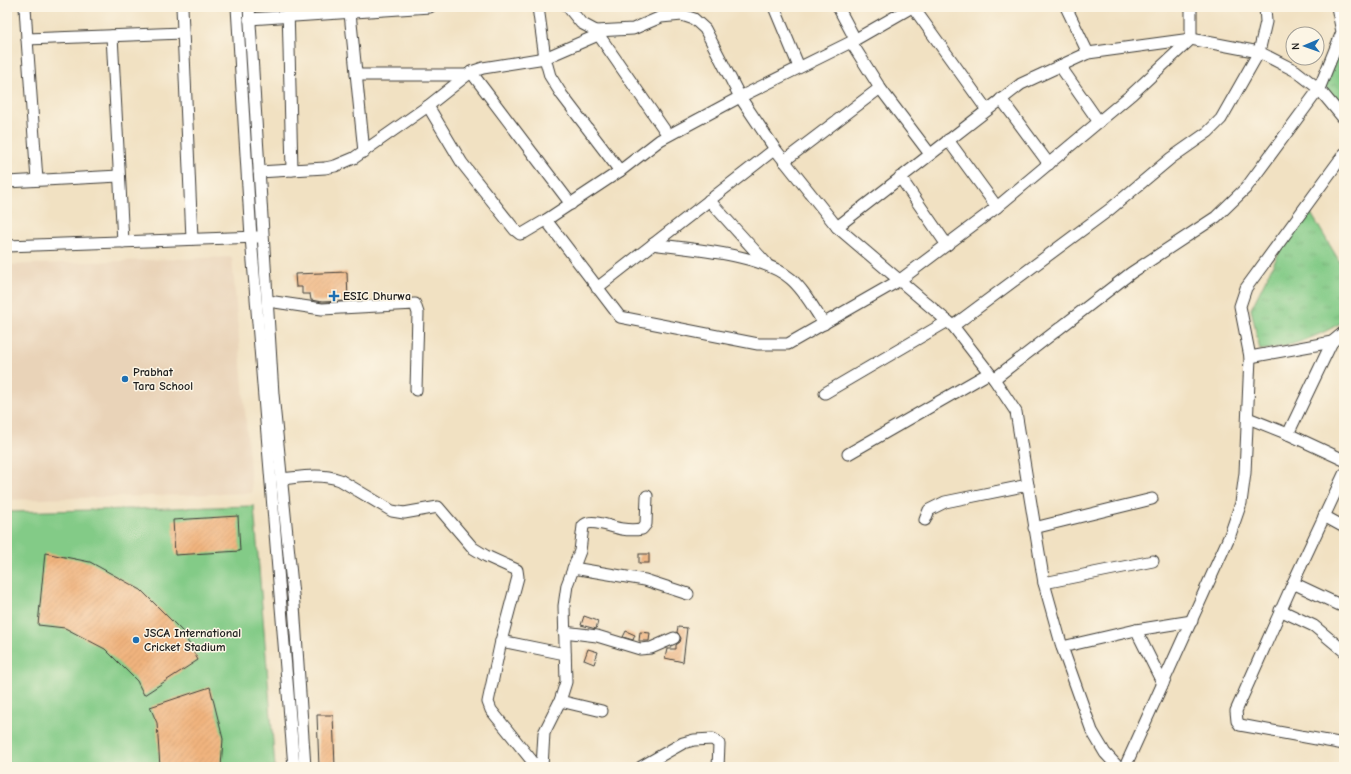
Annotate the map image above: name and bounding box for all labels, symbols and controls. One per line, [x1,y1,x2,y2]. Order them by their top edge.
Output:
north arrow [1285,26,1325,66]
text: N [1289,43,1302,50]
place label: ESIC Dhurwa [343,289,411,303]
marker: ESIC Dhurwa [328,290,340,302]
place label: Prabhat Tara School [133,365,193,393]
marker: Prabhat Tara School [120,374,130,384]
place label: JSCA International Cricket Stadium [144,626,241,654]
marker: JSCA International Cricket Stadium [131,635,141,645]

